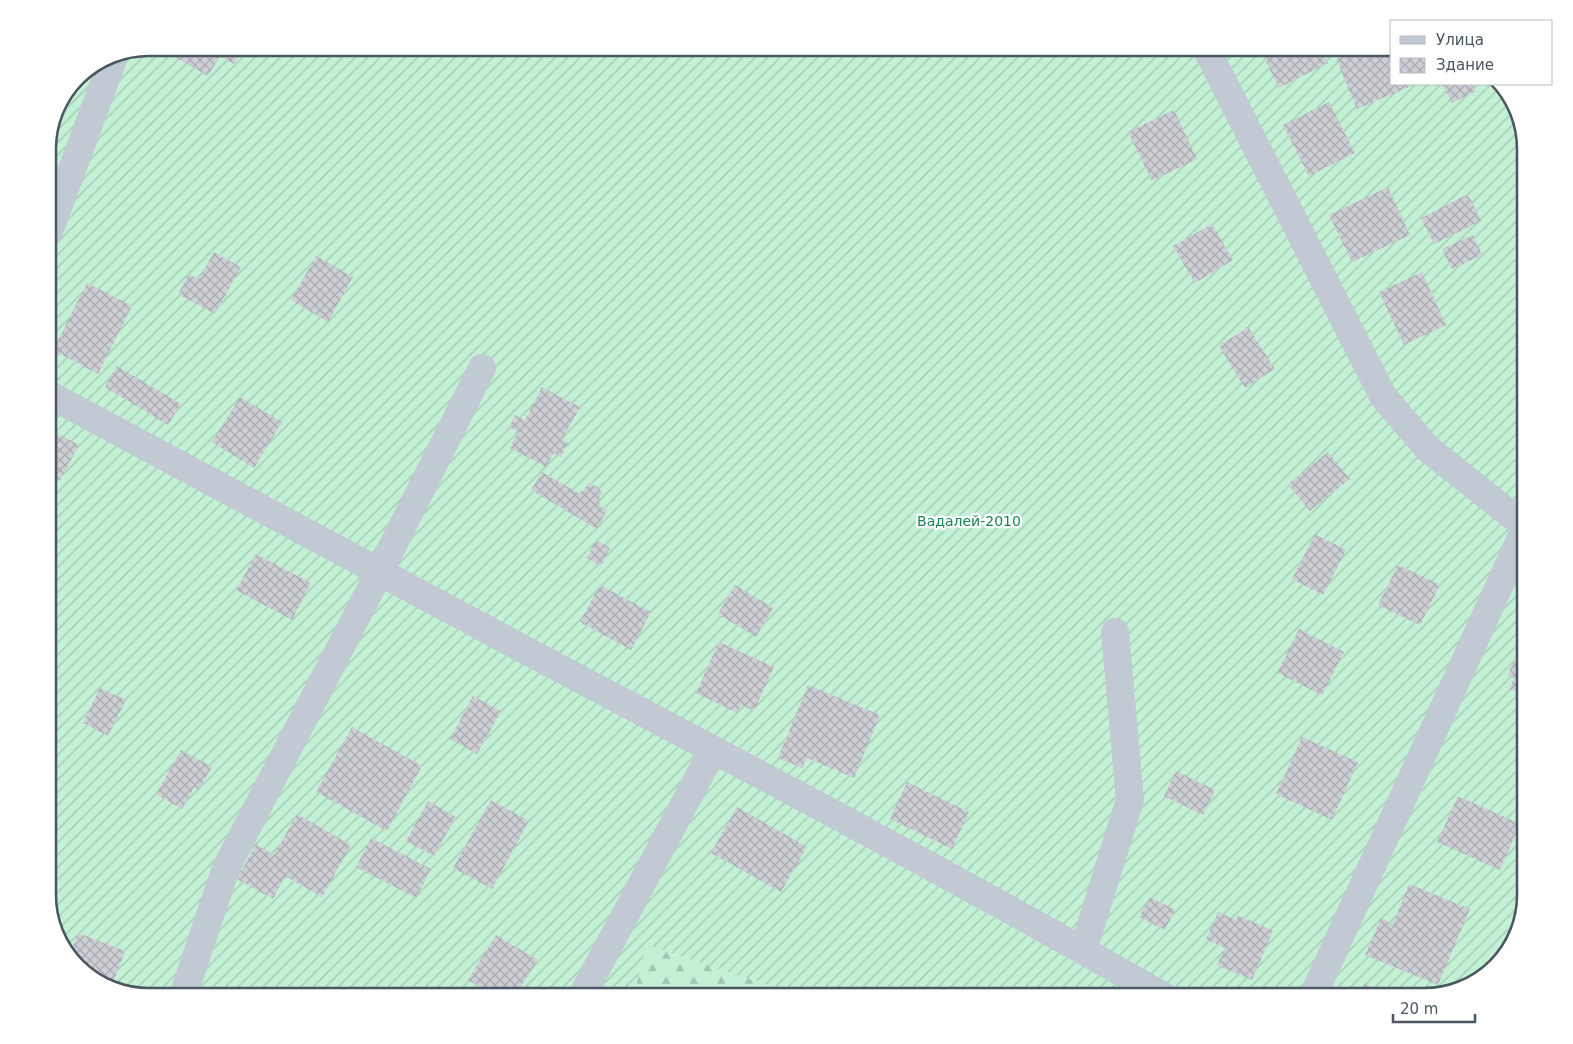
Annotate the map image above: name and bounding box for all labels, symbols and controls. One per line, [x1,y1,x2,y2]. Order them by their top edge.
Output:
legend [1390,20,1553,85]
text: Улица [1436,31,1484,49]
text: Здание [1436,56,1494,74]
park label: Вадалей-2010 [917,513,1021,529]
scale bar [1393,992,1476,1024]
text: 20 m [1400,1000,1438,1018]

